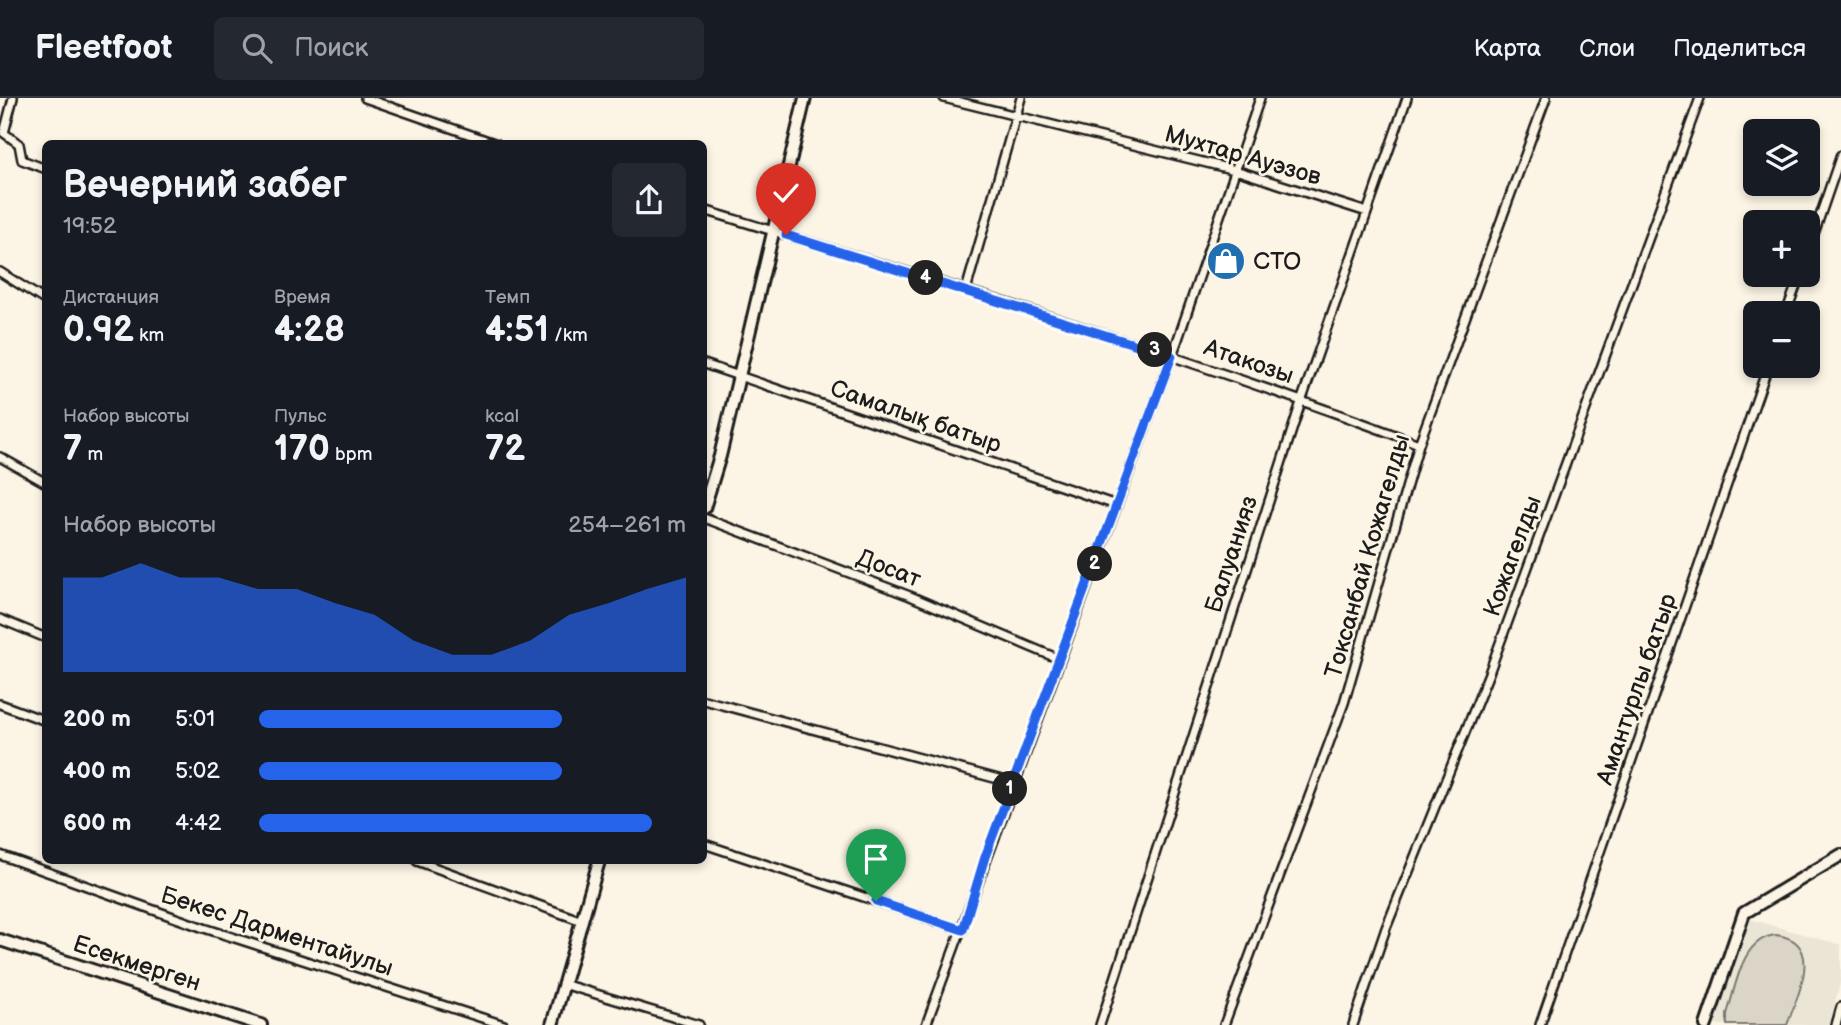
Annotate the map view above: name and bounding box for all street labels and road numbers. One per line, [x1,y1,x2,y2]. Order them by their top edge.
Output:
street label: Мухтар Ауэзов [1161,119,1325,192]
street label: Атакозы [1199,332,1297,390]
street label: Самалық батыр [826,374,1006,459]
street label: Токсанбай Кожагелды [1319,431,1416,681]
street label: Балуанияз [1199,492,1264,616]
street label: Кожагелды [1477,492,1548,620]
street label: Досат [853,543,925,594]
street label: Амантурлы батыр [1590,589,1683,790]
street label: Бекес Дарментайулы [157,880,397,983]
street label: Eсекмерген [69,929,204,998]

